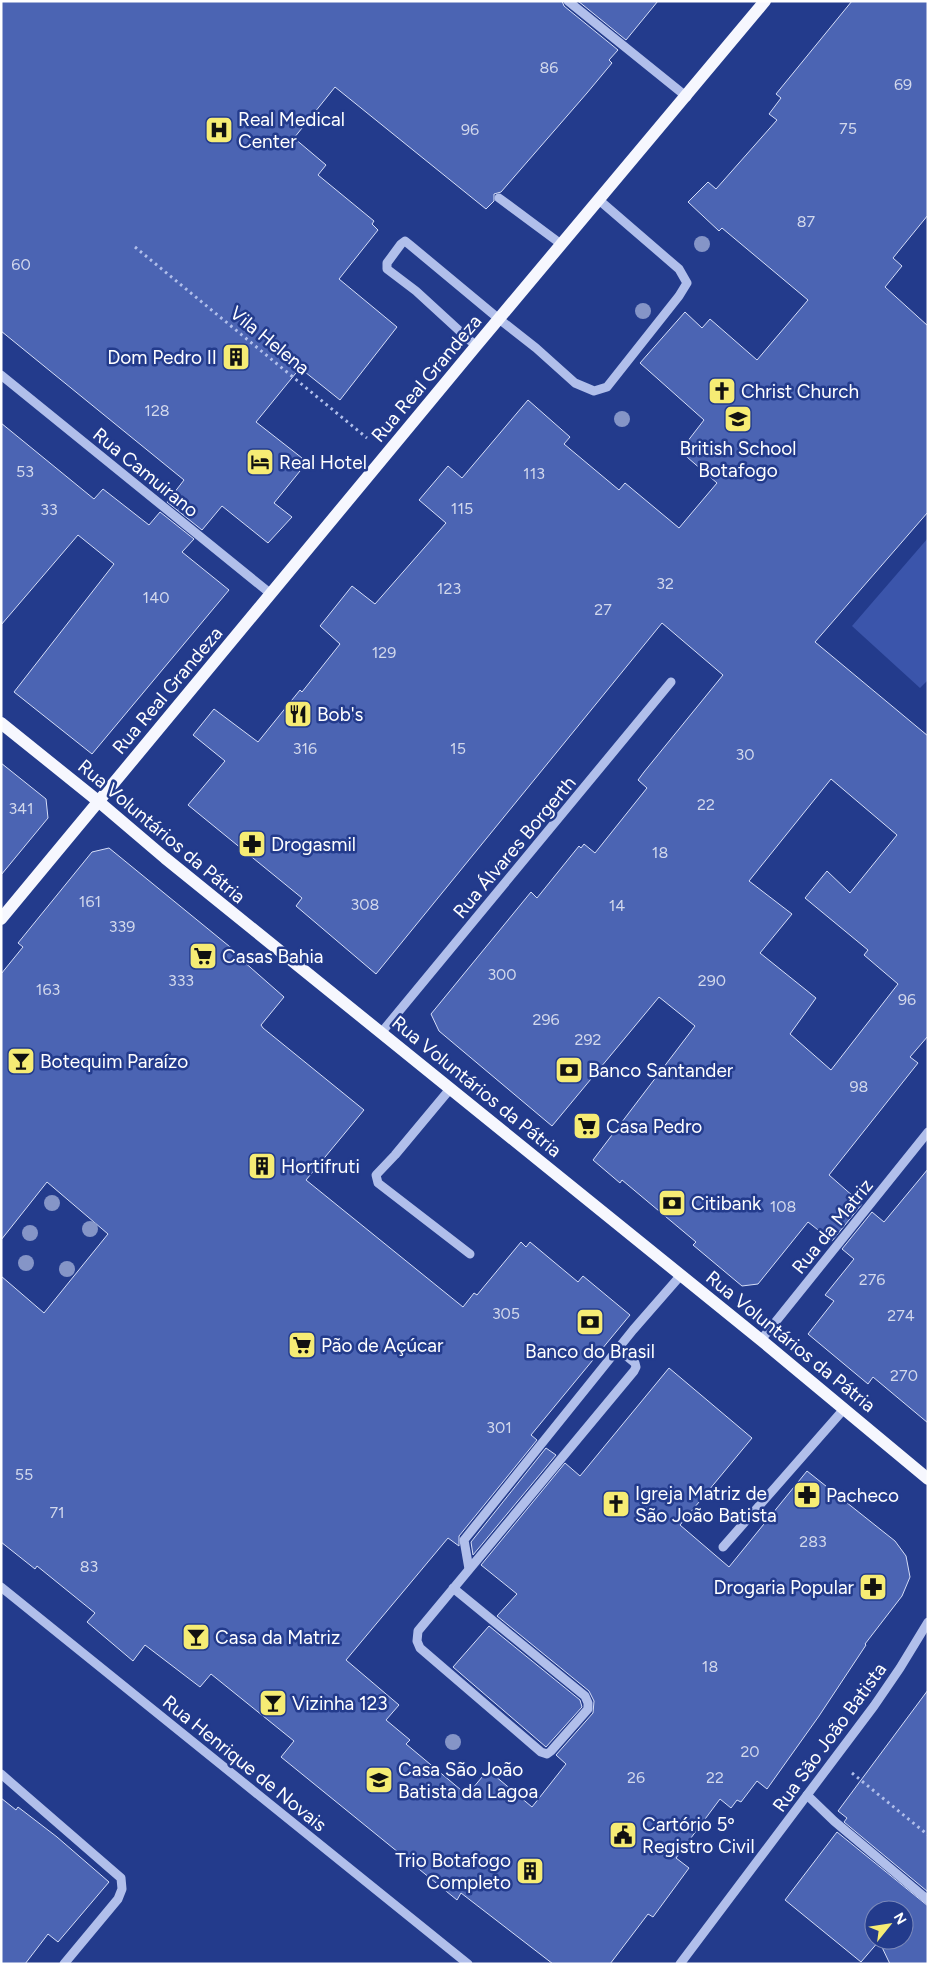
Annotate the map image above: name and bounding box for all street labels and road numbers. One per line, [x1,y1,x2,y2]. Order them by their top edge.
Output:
street label: Vila Helena [225,301,314,379]
street label: Rua Real Grandeza [366,310,486,447]
street label: Rua Camuirano [88,423,203,522]
street label: Rua Real Grandeza [107,622,227,759]
street label: Rua Voluntários da Pátria [73,755,250,908]
street label: Rua Álvares Borgerth [448,772,581,923]
street label: Rua Voluntários da Pátria [387,1011,566,1162]
street label: Rua da Matriz [787,1174,878,1278]
street label: Rua Voluntários da Pátria [701,1266,880,1417]
street label: Rua São João Batista [768,1658,891,1816]
street label: Rua Henrique de Novais [158,1690,331,1837]

